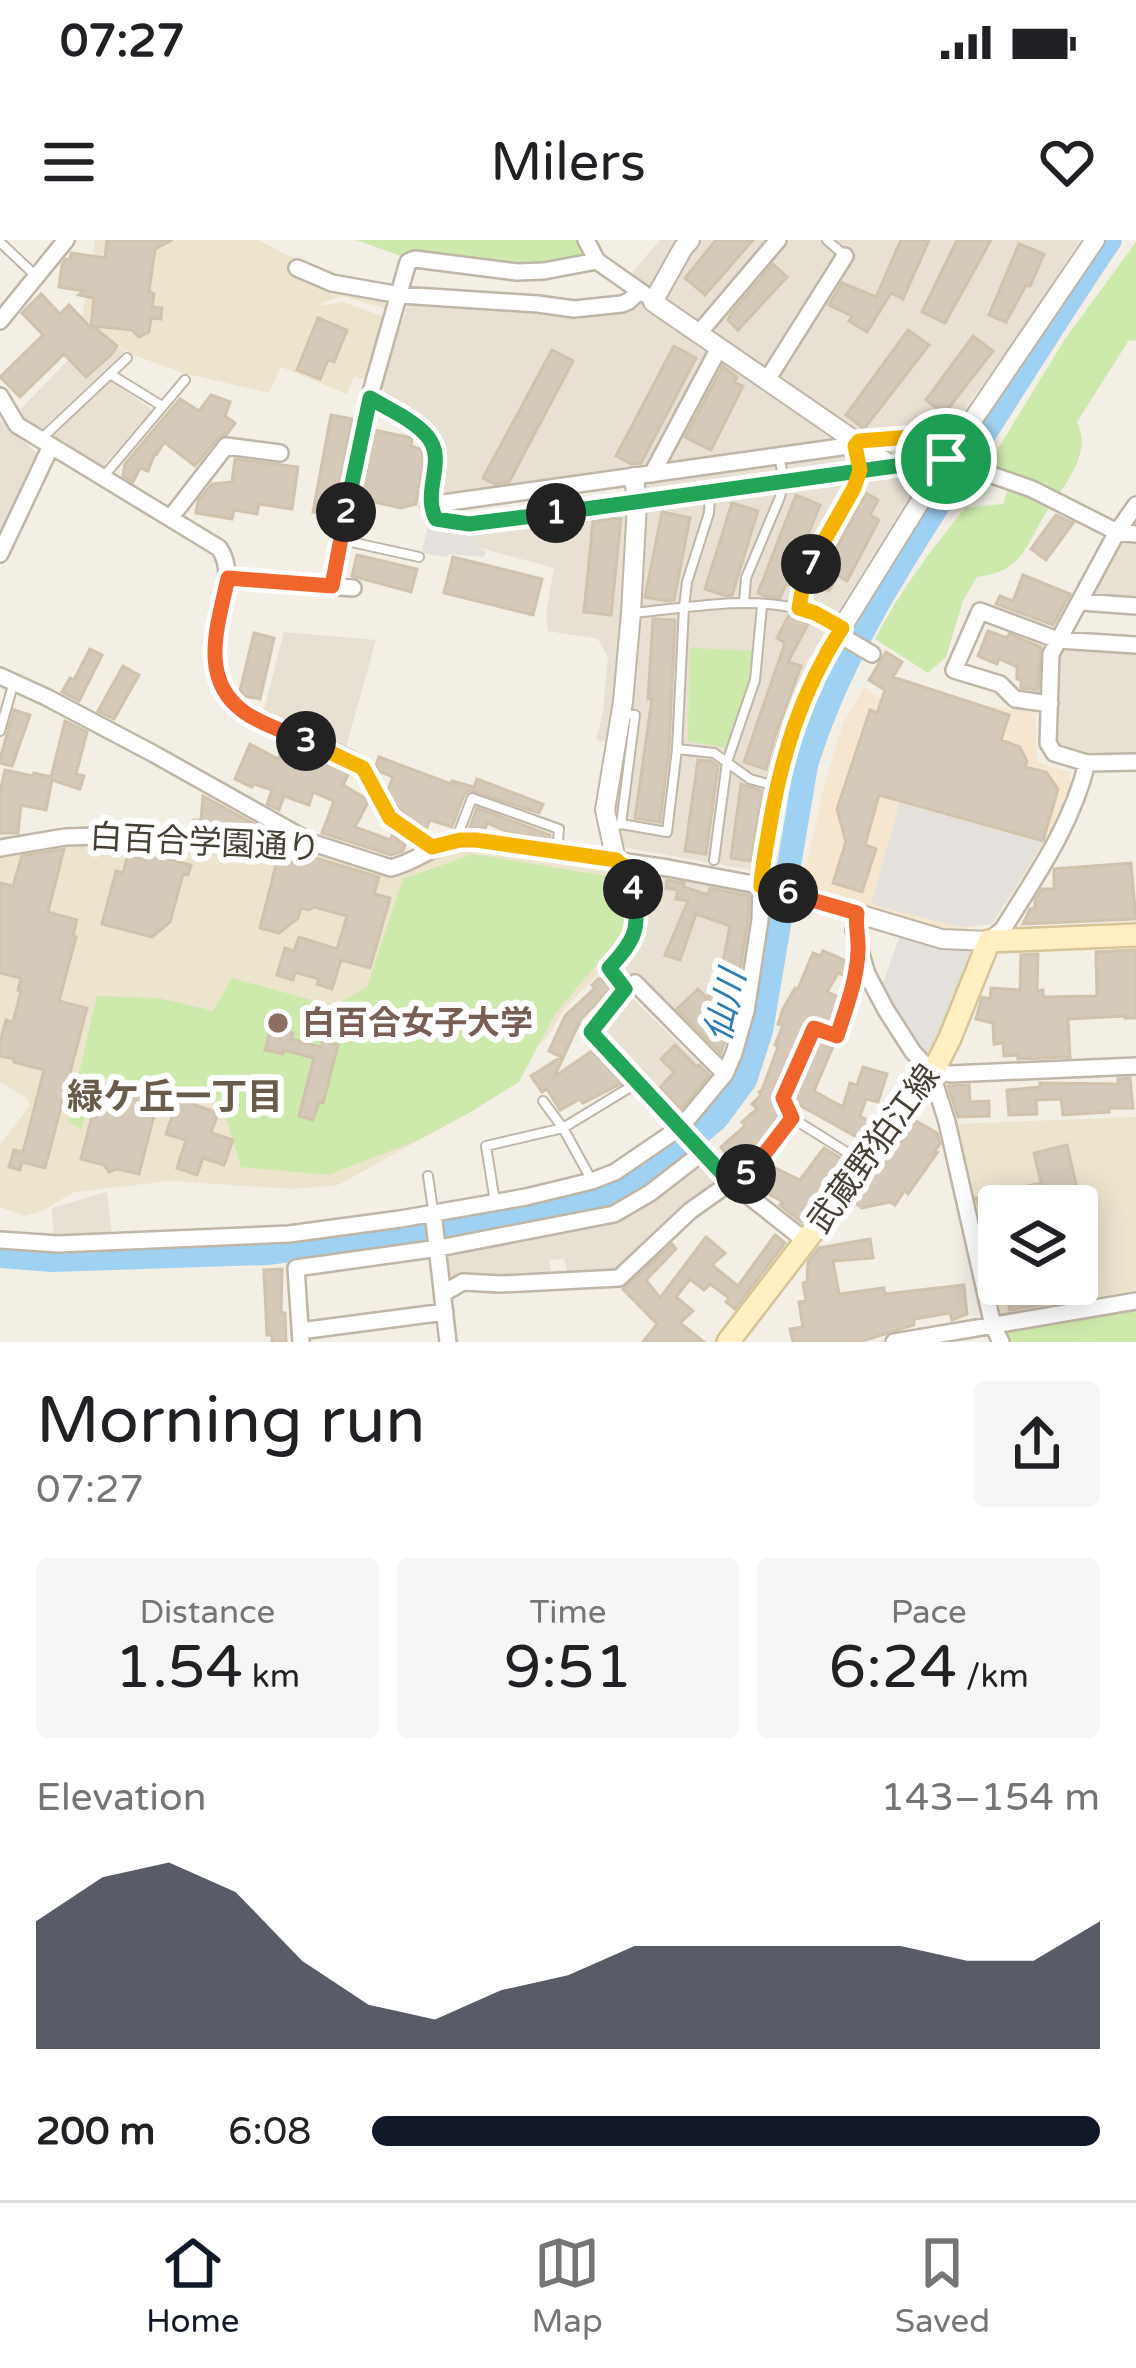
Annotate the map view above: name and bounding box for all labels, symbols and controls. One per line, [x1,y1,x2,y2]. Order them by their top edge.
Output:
text: 07:27 [60,15,185,69]
icon: menu [36,129,102,195]
icon: heart [1034,129,1100,195]
text: Milers [490,130,646,195]
pin [895,408,997,510]
icon: arrive [913,426,979,492]
pin: 2 [316,482,376,542]
pin: 1 [526,483,586,543]
text: 2 [336,492,356,531]
text: 1 [546,493,566,532]
pin: 7 [781,534,841,594]
text: 7 [801,544,821,583]
pin: 3 [276,711,336,771]
text: 3 [296,721,316,760]
street label: 白百合学園通り [89,817,321,869]
pin: 4 [603,859,663,919]
pin: 6 [758,863,818,923]
text: 4 [623,869,643,908]
text: 6 [778,873,798,912]
water label: 仙川 [697,962,756,1046]
place label: 白百合女子大学 [302,1004,533,1043]
marker: 白百合女子大学 [265,1010,291,1036]
street label: 武蔵野狛江線 [800,1057,948,1241]
district label: 緑ケ丘一丁目 [67,1076,283,1119]
pin: 5 [716,1144,776,1204]
text: 5 [736,1154,756,1193]
map controls [978,1185,1098,1305]
button: layers [978,1185,1098,1305]
text: Morning run [36,1381,426,1461]
button: share [974,1381,1100,1507]
text: 07:27 [36,1466,144,1513]
text: Distance [139,1593,275,1632]
text: Time [530,1593,606,1632]
text: Pace [891,1593,967,1632]
text: 1.54 [115,1632,243,1704]
text: 9:51 [504,1632,632,1704]
text: 6:24 [829,1632,957,1704]
text: km [243,1657,300,1696]
text: /km [957,1657,1029,1696]
text: Elevation [36,1774,206,1821]
text: 143–154 m [880,1774,1100,1821]
text: 200 m [36,2108,155,2155]
text: 6:08 [228,2108,312,2155]
tab: Home [146,2230,239,2341]
tab: Map [531,2230,603,2341]
tab: Saved [895,2230,990,2341]

